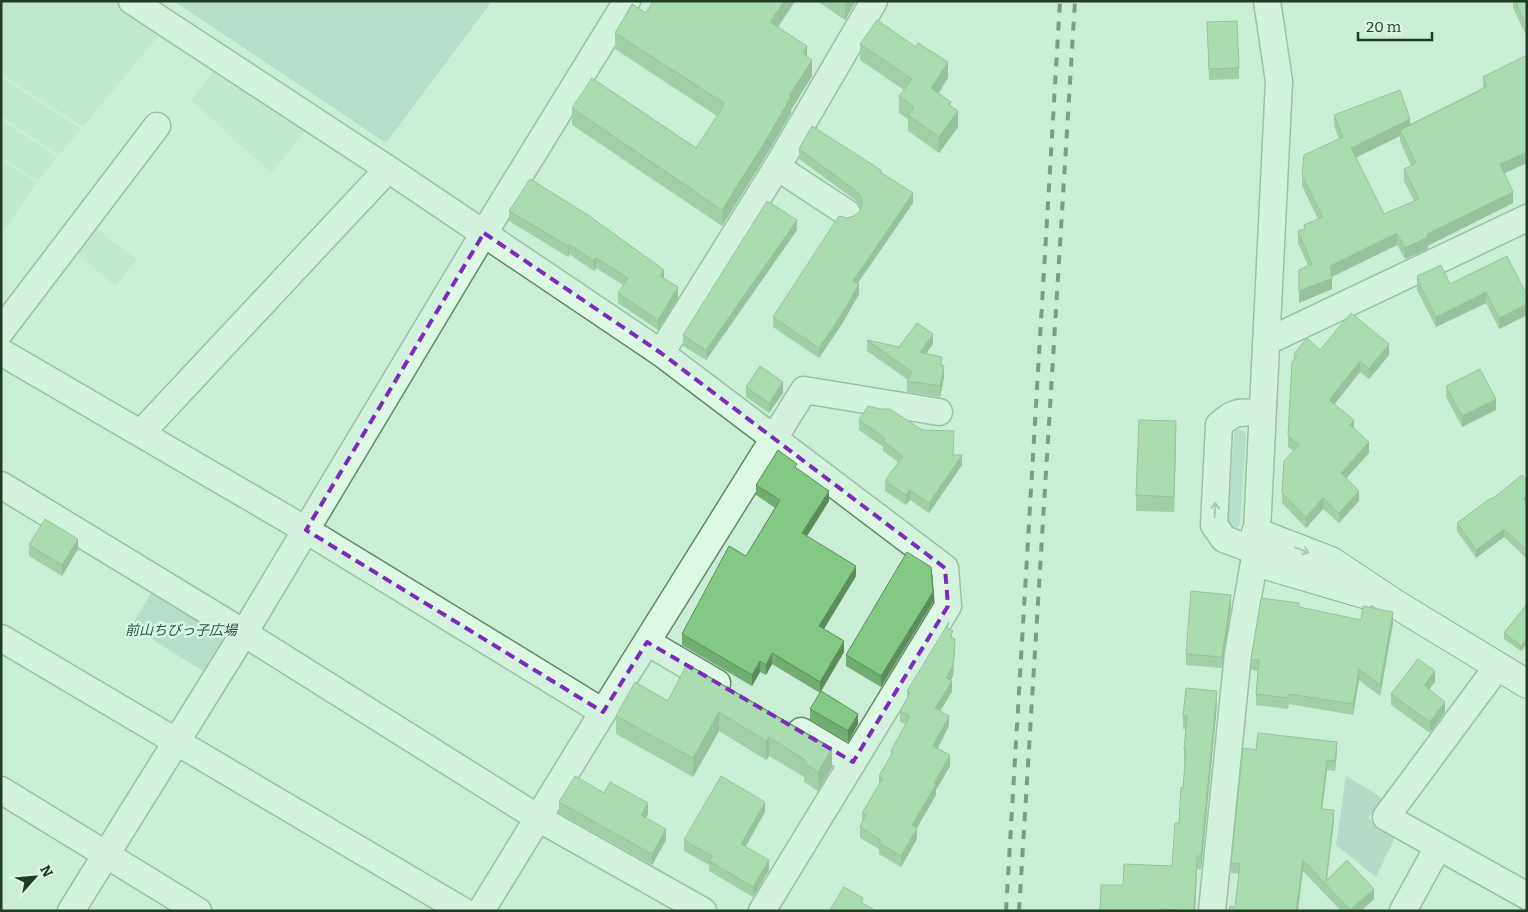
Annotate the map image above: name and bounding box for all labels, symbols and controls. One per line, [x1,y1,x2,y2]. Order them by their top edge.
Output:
scale bar [1358,10,1432,42]
text: 20 m [1366,18,1402,36]
one-way arrow [1210,502,1219,518]
one-way arrow [1294,546,1309,555]
park label: 前山ちびっ子広場 [125,622,239,639]
north arrow [10,852,60,902]
text: N [36,863,56,880]

